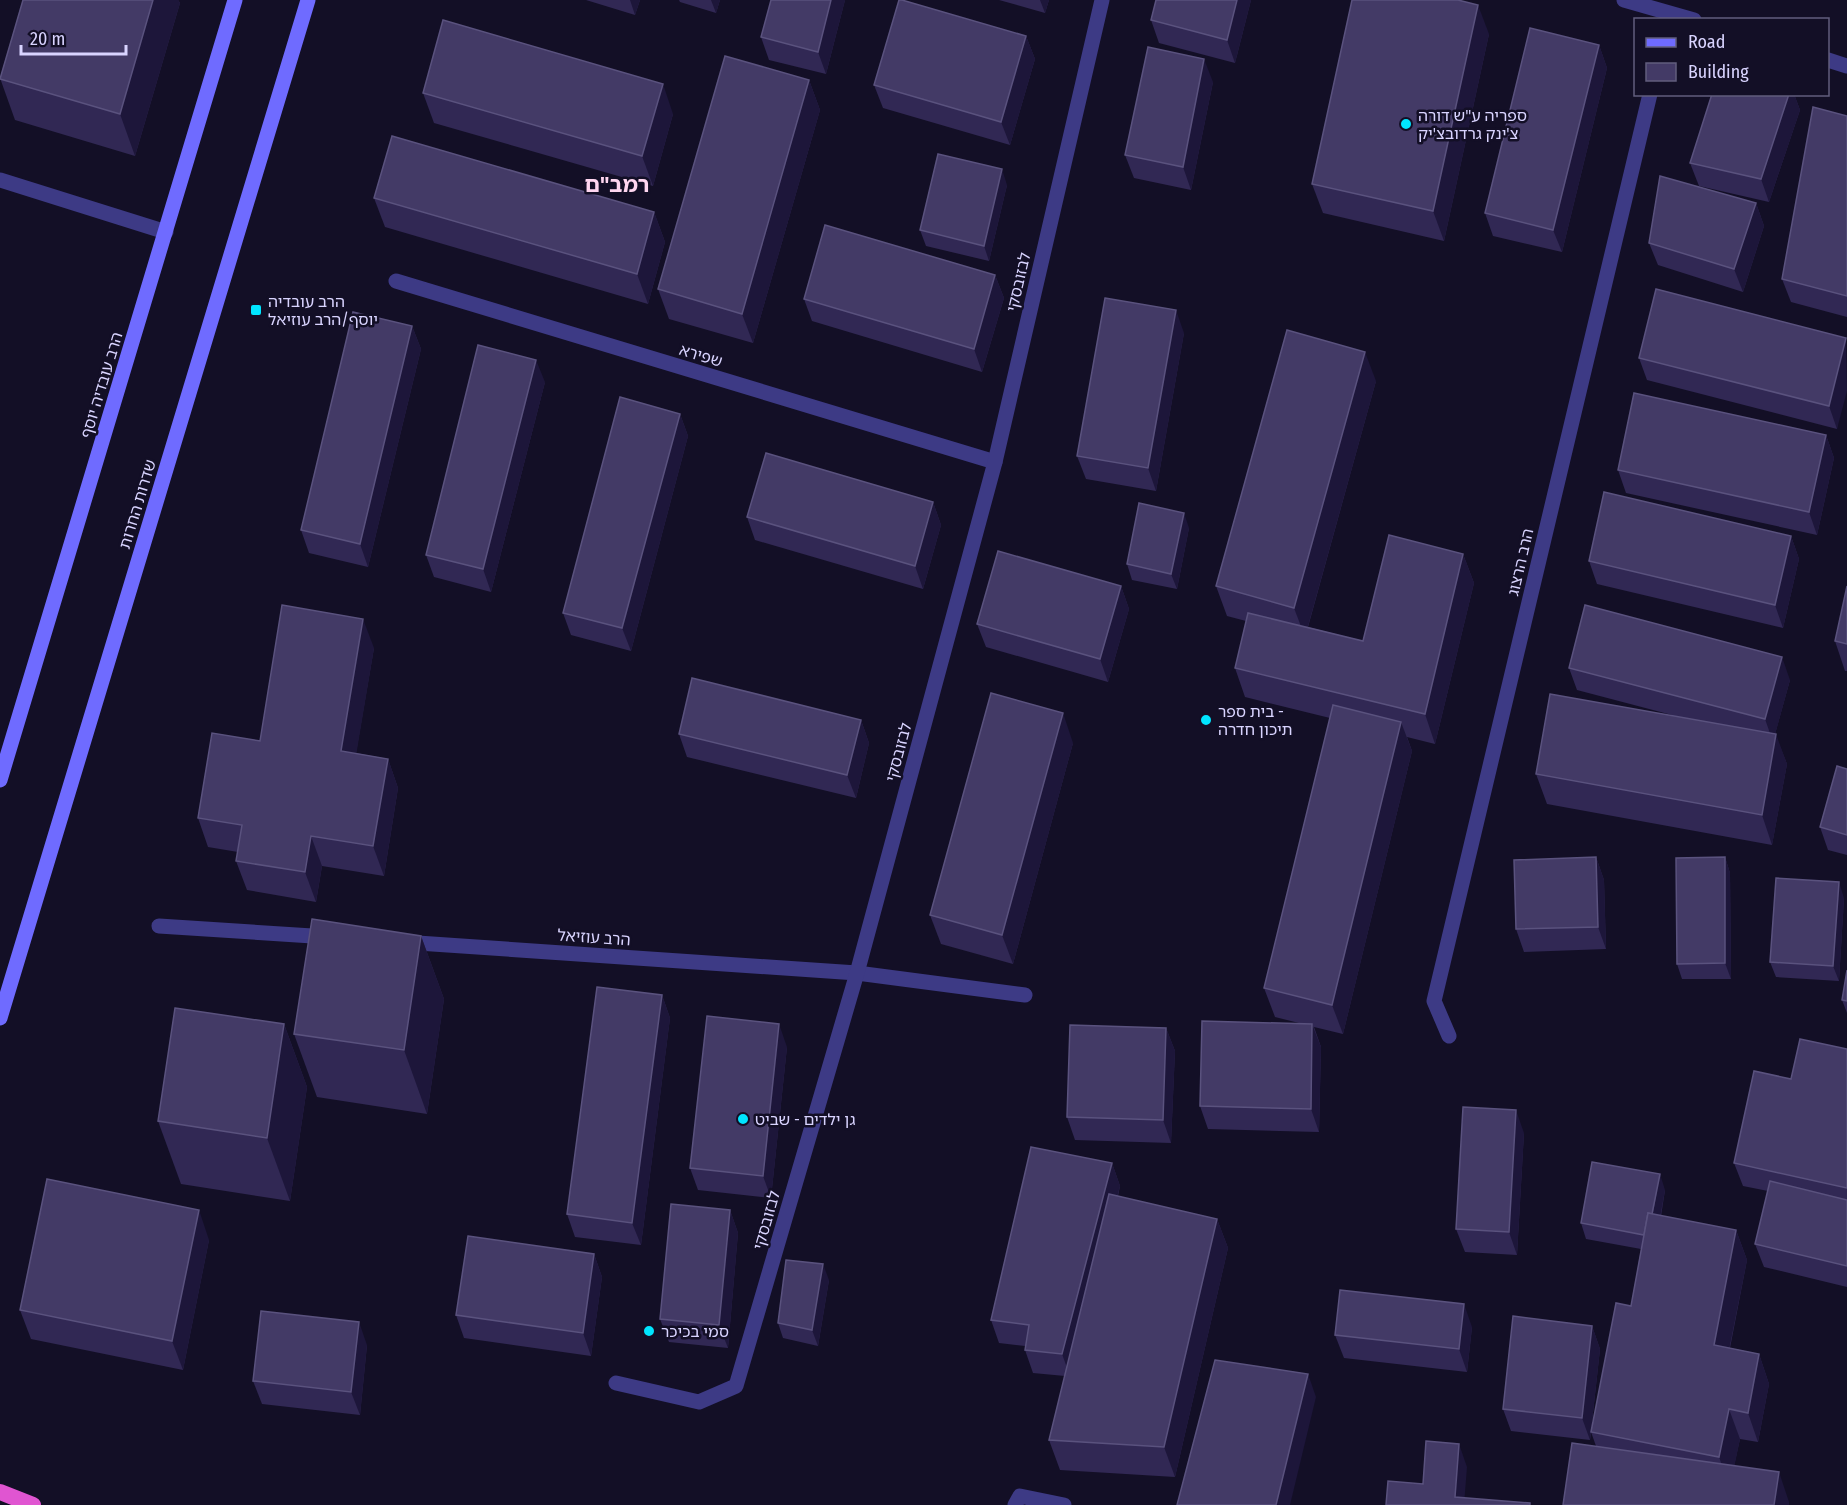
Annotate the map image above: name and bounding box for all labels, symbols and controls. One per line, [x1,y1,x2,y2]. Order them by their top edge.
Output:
scale bar [21,18,126,56]
legend [1634,18,1829,96]
text: 20 m [30,28,65,50]
text: Road [1688,31,1725,53]
text: Building [1688,61,1749,83]
place label: ספריה ע"ש דורה צ'ינק גרדובצ'יק [1418,106,1527,143]
marker: ספריה ע"ש דורה צ'ינק גרדובצ'יק [1399,117,1413,131]
district label: רמב"ם [585,171,649,198]
street label: לבזובסקי [1002,250,1035,314]
place label: הרב עובדיה יוסף/הרב עוזיאל [268,292,378,329]
marker: הרב עובדיה יוסף/הרב עוזיאל [249,303,263,317]
street label: הרב עובדיה יוסף [76,330,127,440]
street label: שפירא [677,340,725,371]
street label: שדרות החרות [115,457,160,551]
street label: הרב הרצוג [1503,526,1537,598]
place label: בית ספר - תיכון חדרה [1218,702,1293,739]
marker: בית ספר - תיכון חדרה [1199,713,1213,727]
street label: לבזובסקי [881,720,915,784]
street label: הרב עוזיאל [557,925,631,950]
place label: גן ילדים - שביט [755,1110,856,1129]
marker: גן ילדים - שביט [736,1112,750,1126]
street label: לבזובסקי [749,1188,784,1252]
place label: סמי בכיכר [661,1322,729,1341]
marker: סמי בכיכר [642,1324,656,1338]

